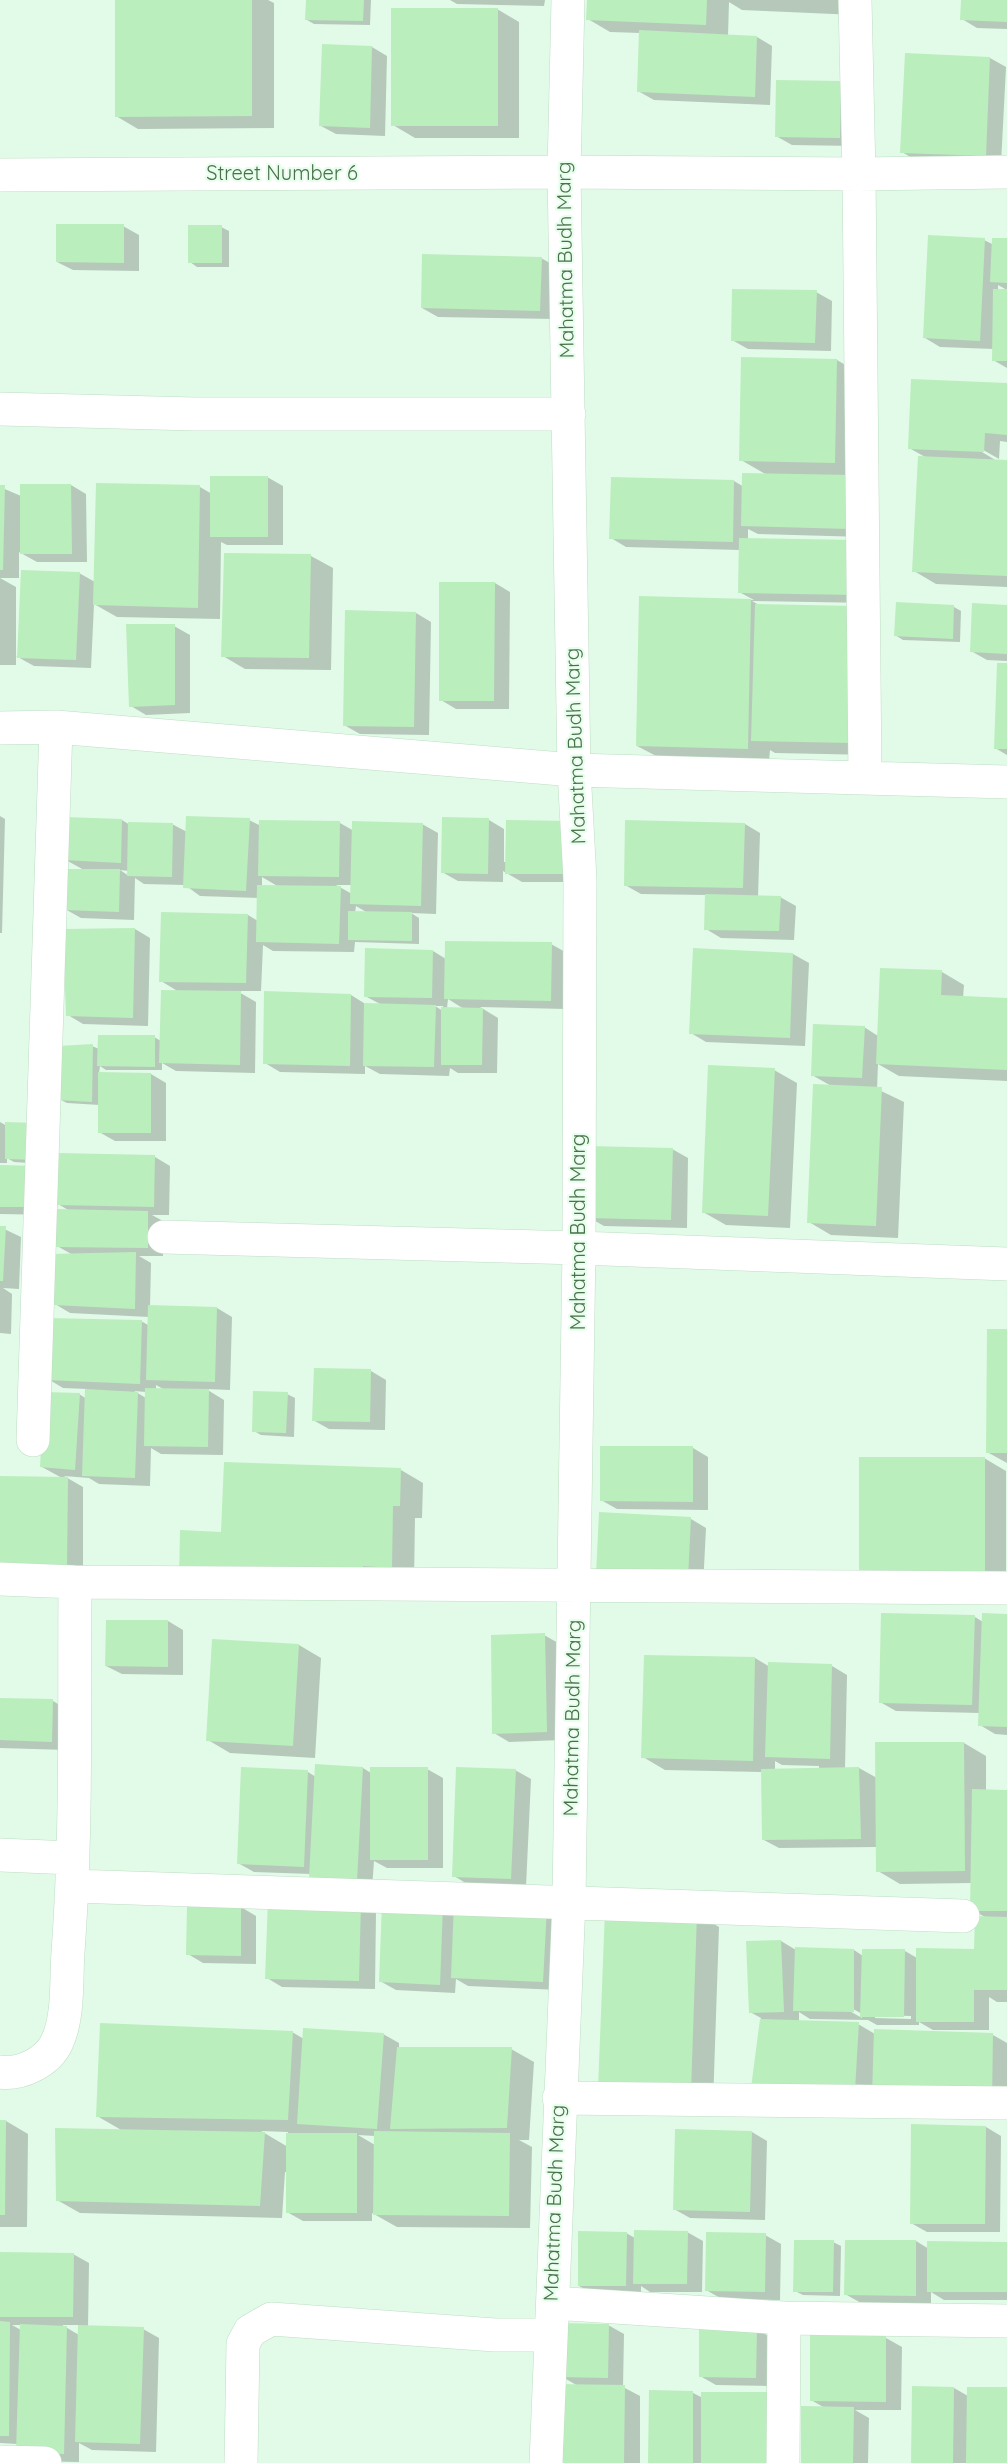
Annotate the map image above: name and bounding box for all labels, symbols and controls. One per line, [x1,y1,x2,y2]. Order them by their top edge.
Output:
street label: Mahatma Budh Marg [552,161,580,359]
street label: Street Number 6 [206,162,358,186]
street label: Mahatma Budh Marg [561,647,591,845]
street label: Mahatma Budh Marg [567,1134,591,1330]
street label: Mahatma Budh Marg [559,1619,587,1817]
street label: Mahatma Budh Marg [540,2104,570,2302]

